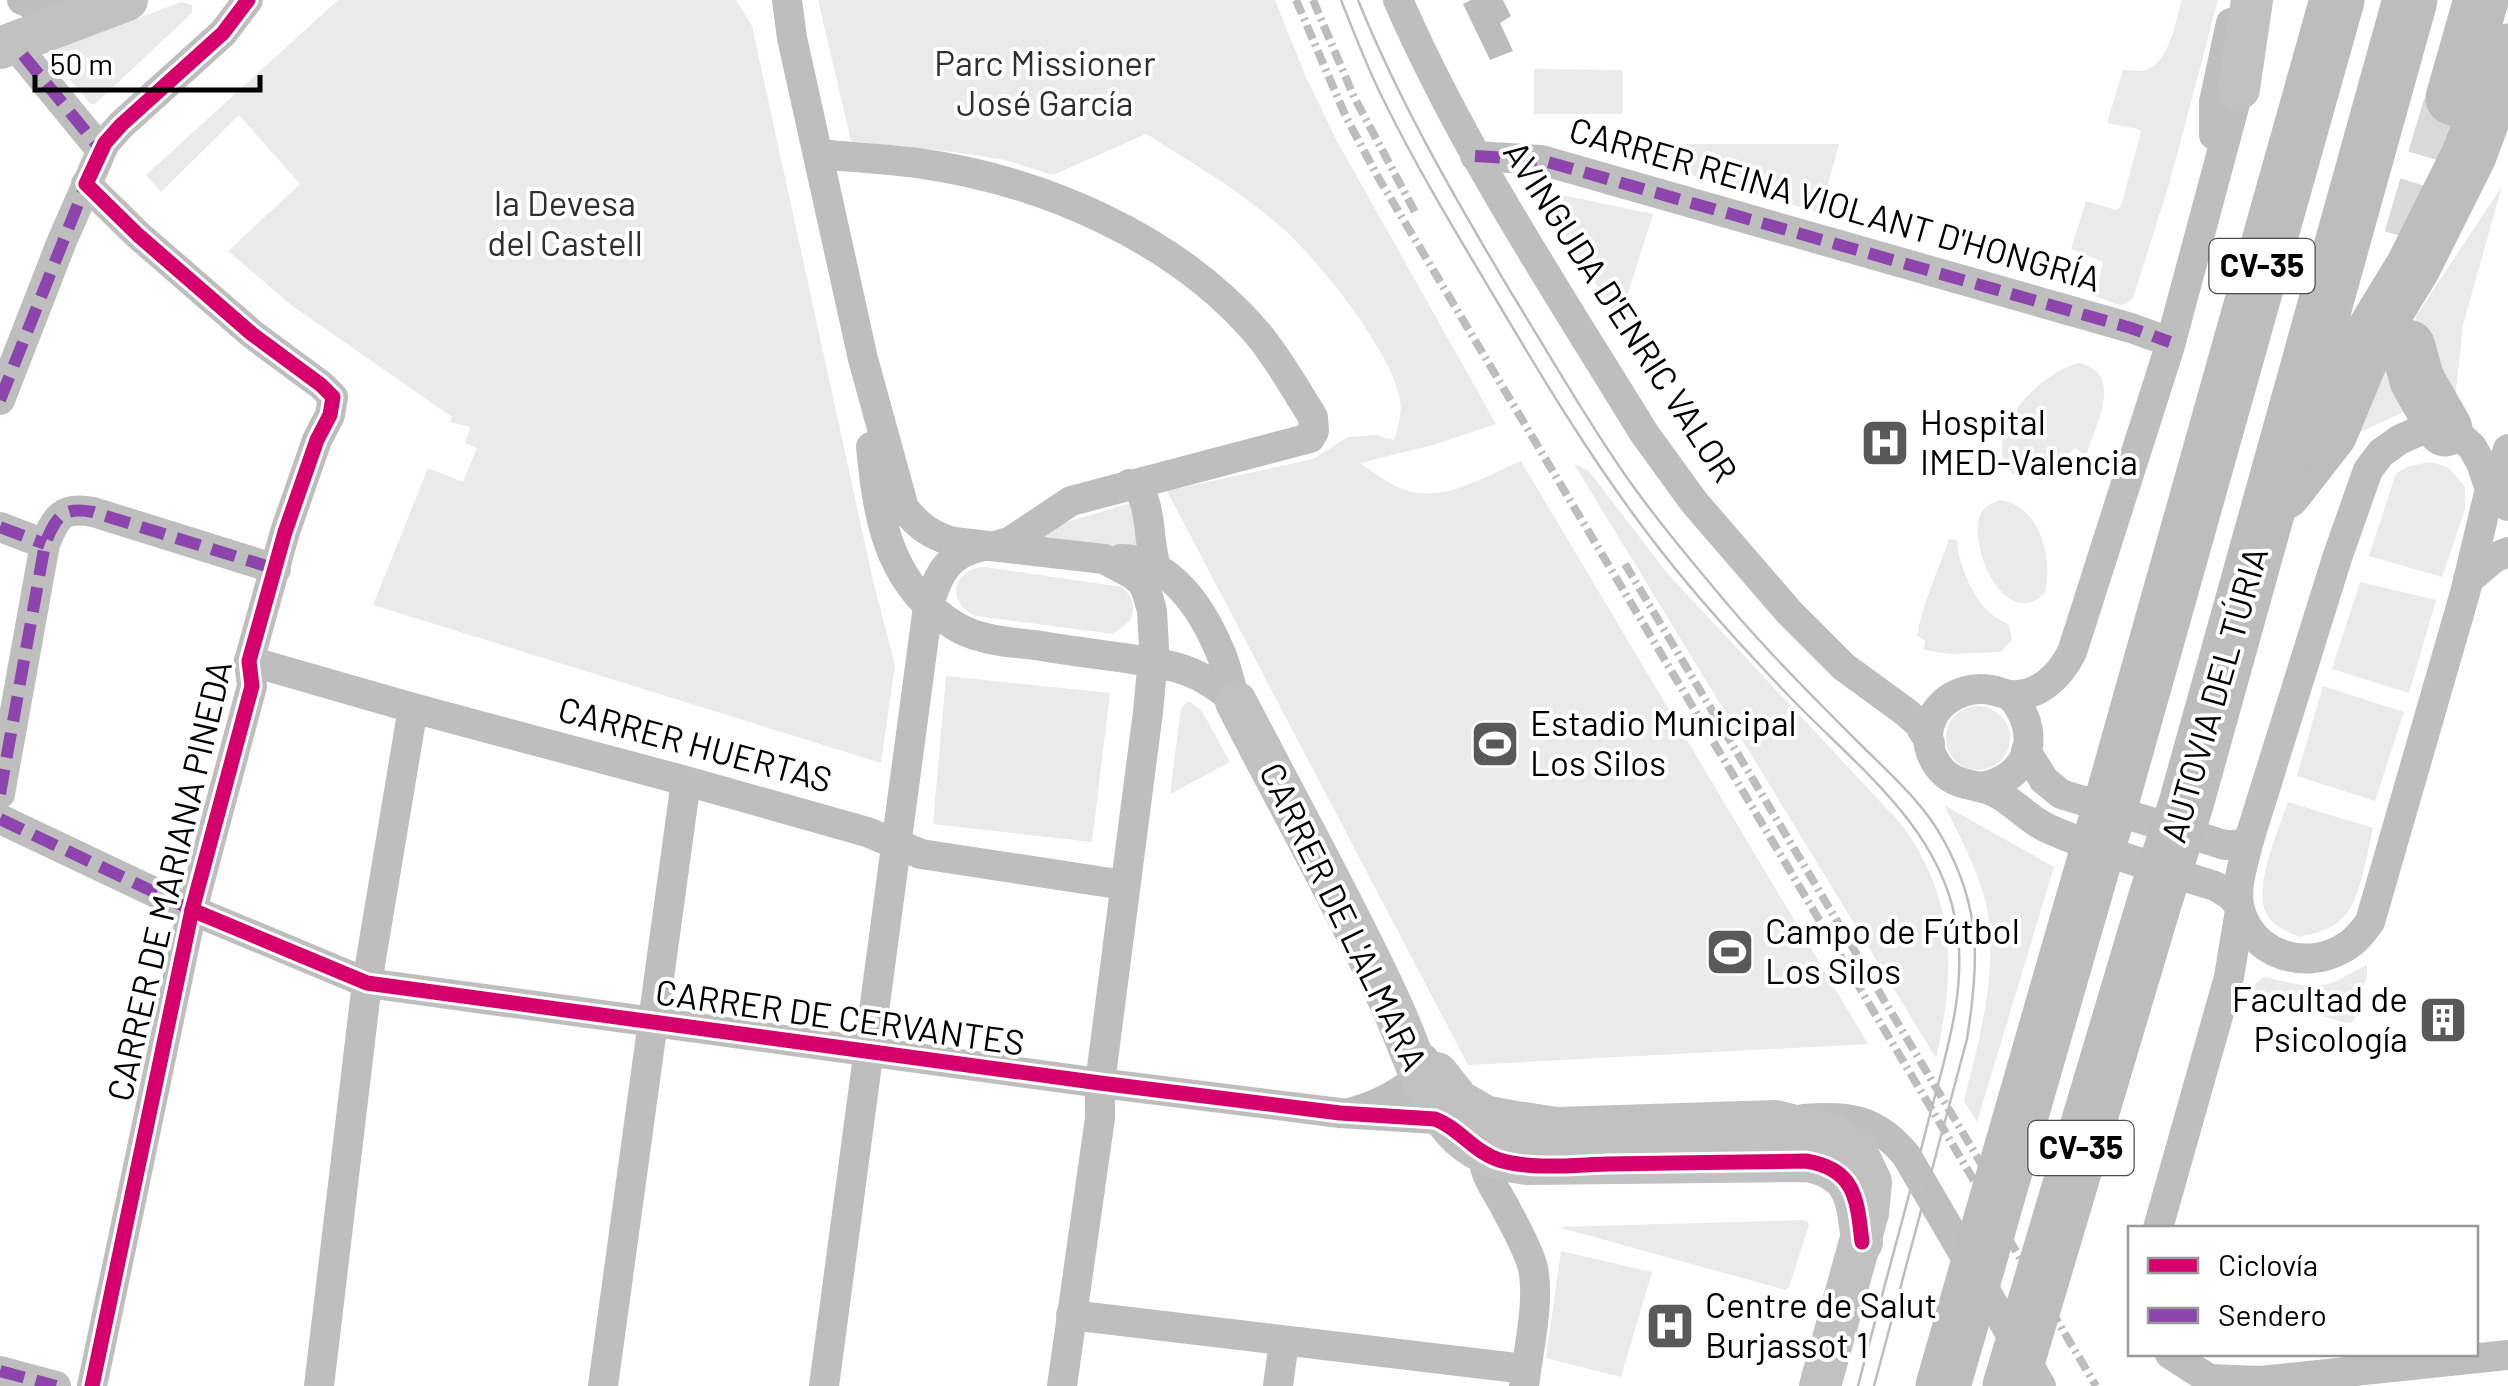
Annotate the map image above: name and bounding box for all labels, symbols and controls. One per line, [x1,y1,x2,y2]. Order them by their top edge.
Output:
scale bar [35,30,260,92]
park label: Parc Missioner José García [934,41,1156,123]
text: 50 m [50,45,113,81]
street label: CARRER REINA VIOLANT D'HONGRÍA [1565,107,2106,299]
street label: AVINGUDA D'ENRIC VALOR [1496,133,1748,489]
park label: la Devesa del Castell [487,181,643,263]
road number: CV-35 [2210,239,2314,293]
place label: Hospital IMED-Valencia [1920,400,2138,482]
hospital icon: Hospital IMED-Valencia [1859,417,1911,469]
street label: AUTOVIA DEL TÚRIA [2151,542,2275,847]
street label: CARRER DE MARIANA PINEDA [97,656,239,1105]
street label: CARRER HUERTAS [554,686,837,800]
place label: Estadio Municipal Los Silos [1530,701,1797,783]
sports icon: Estadio Municipal Los Silos [1469,718,1521,770]
street label: CARRER DE L'ALMARA [1252,755,1438,1077]
place label: Campo de Fútbol Los Silos [1765,909,2020,991]
sports icon: Campo de Fútbol Los Silos [1704,926,1756,978]
street label: CARRER DE CERVANTES [653,969,1027,1063]
place label: Facultad de Psicología [2232,977,2408,1059]
building icon: Facultad de Psicología [2417,994,2469,1046]
road number: CV-35 [2028,1121,2134,1175]
legend [2128,1226,2478,1356]
text: Ciclovía [2218,1246,2318,1282]
place label: Centre de Salut Burjassot 1 [1705,1283,1937,1365]
text: Sendero [2218,1296,2327,1332]
hospital icon: Centre de Salut Burjassot 1 [1644,1300,1696,1352]

